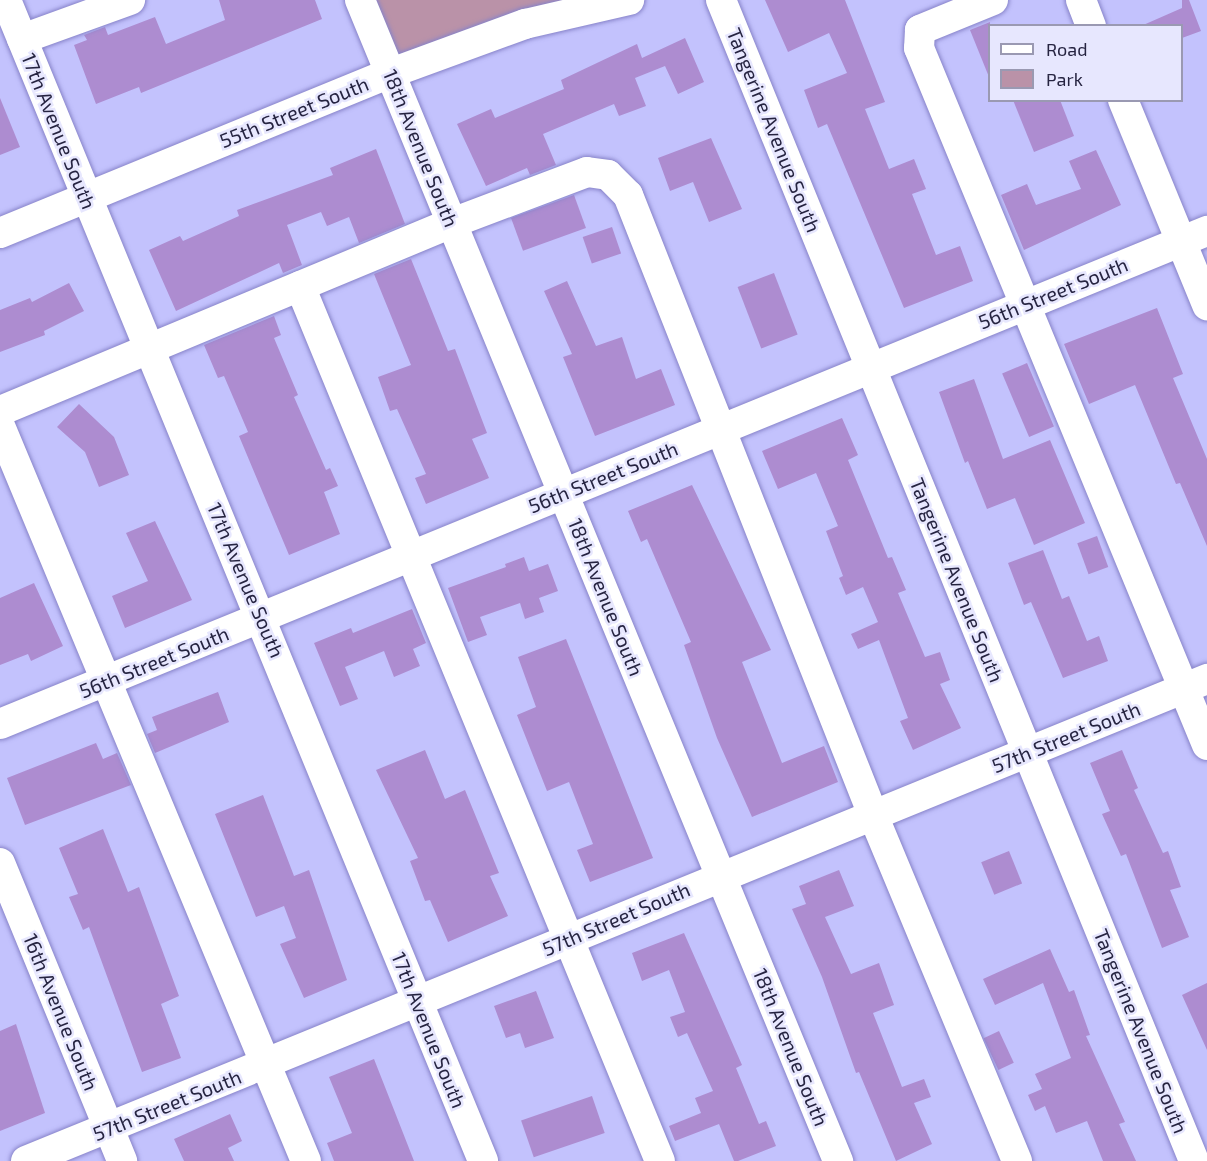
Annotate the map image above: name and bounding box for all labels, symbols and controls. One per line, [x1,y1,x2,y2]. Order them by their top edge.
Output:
street label: Tangerine Avenue South [722,24,826,236]
legend [988,24,1183,102]
text: Road [1046,38,1087,60]
street label: 17th Avenue South [17,49,101,213]
street label: 18th Avenue South [378,65,464,231]
text: Park [1046,68,1083,90]
street label: 55th Street South [216,71,372,153]
street label: 56th Street South [975,252,1131,334]
street label: 56th Street South [525,436,681,518]
street label: Tangerine Avenue South [905,474,1009,686]
street label: 17th Avenue South [202,499,290,661]
street label: 18th Avenue South [563,514,649,680]
street label: 56th Street South [76,621,232,703]
street label: 57th Street South [988,696,1144,778]
street label: 57th Street South [539,877,693,961]
street label: Tangerine Avenue South [1089,925,1193,1137]
street label: 16th Avenue South [18,930,104,1094]
street label: 17th Avenue South [387,948,471,1112]
street label: 18th Avenue South [748,964,834,1130]
street label: 57th Street South [89,1064,245,1146]

